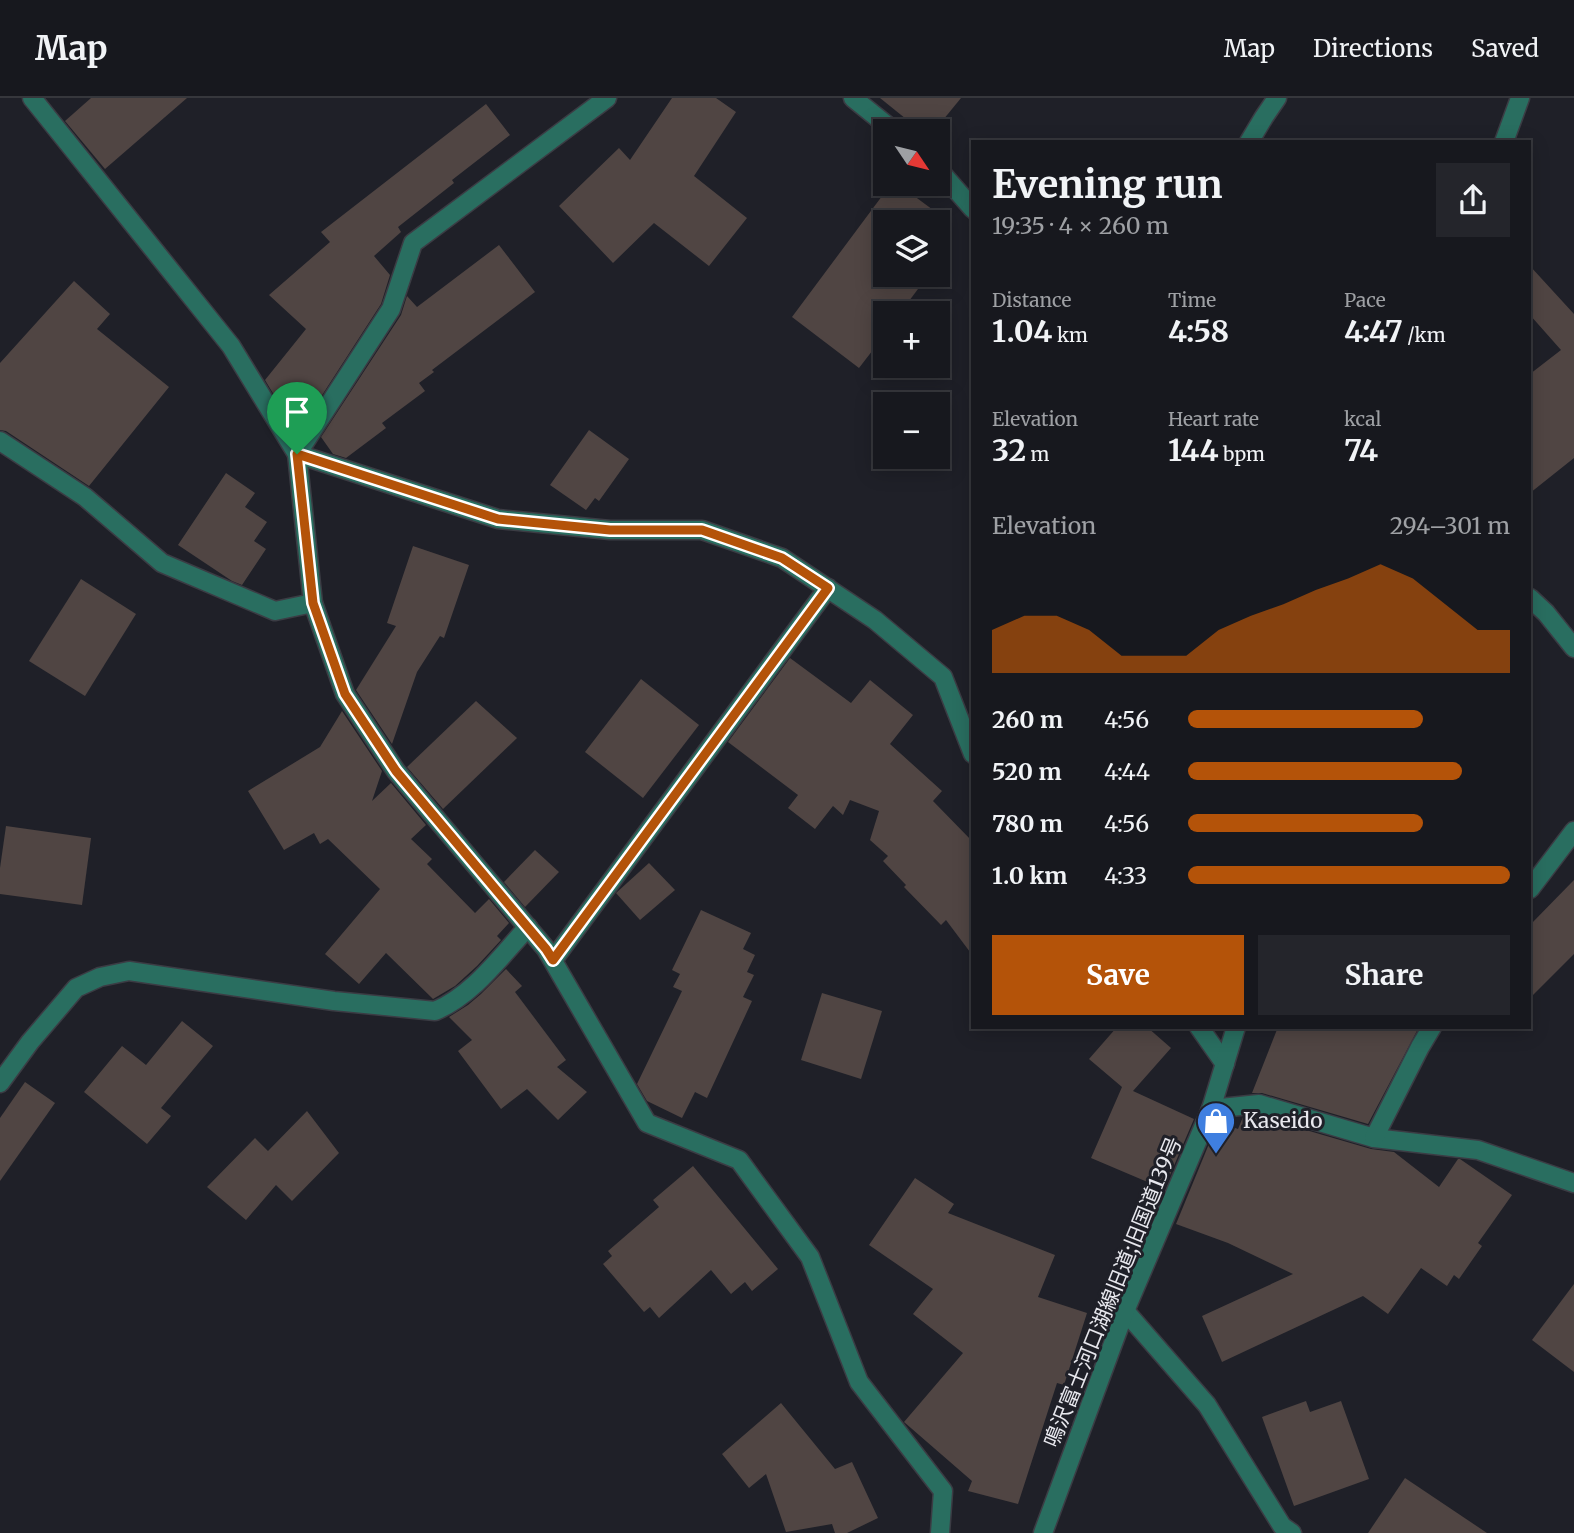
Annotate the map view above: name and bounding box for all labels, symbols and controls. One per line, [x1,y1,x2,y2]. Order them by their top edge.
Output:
text: Map [35,28,108,69]
text: Map [1224,33,1275,64]
text: Directions [1313,33,1433,64]
text: Saved [1471,33,1539,64]
north arrow [873,119,950,196]
map controls [873,119,950,469]
text: Evening run [992,161,1223,208]
button: share [1436,163,1510,237]
button: layers [873,210,950,287]
text: 19:35 · 4 × 260 m [992,211,1169,240]
text: Distance [992,288,1071,312]
text: Time [1168,288,1216,312]
text: Pace [1344,288,1386,312]
button: + [873,301,950,378]
text: 1.04 [992,312,1052,350]
text: 4:58 [1168,312,1229,350]
text: 4:47 [1344,312,1403,350]
text: km [1052,323,1088,347]
text: /km [1403,323,1446,347]
pin [267,382,327,454]
button: − [873,392,950,469]
icon: arrive [278,393,316,431]
text: Elevation [992,407,1078,431]
text: Heart rate [1168,407,1259,431]
text: kcal [1344,407,1381,431]
text: 32 [992,431,1026,469]
text: 144 [1168,431,1218,469]
text: 74 [1344,431,1378,469]
text: m [1026,442,1049,466]
text: bpm [1218,442,1265,466]
text: Elevation [992,511,1096,540]
text: 294–301 m [1390,511,1510,540]
text: 260 m [992,705,1063,734]
text: 4:56 [1104,705,1149,734]
text: 520 m [992,757,1062,786]
text: 4:44 [1104,757,1150,786]
text: 780 m [992,809,1063,838]
text: 4:56 [1104,809,1149,838]
text: 1.0 km [992,861,1067,890]
text: 4:33 [1104,861,1147,890]
button: Save [992,935,1244,1015]
button: Share [1258,935,1510,1015]
shop icon: Kaseido [1195,1100,1237,1155]
place label: Kaseido [1243,1107,1322,1134]
street label: 鳴沢富士河口湖線旧道;旧国道139号 [1038,1133,1187,1451]

